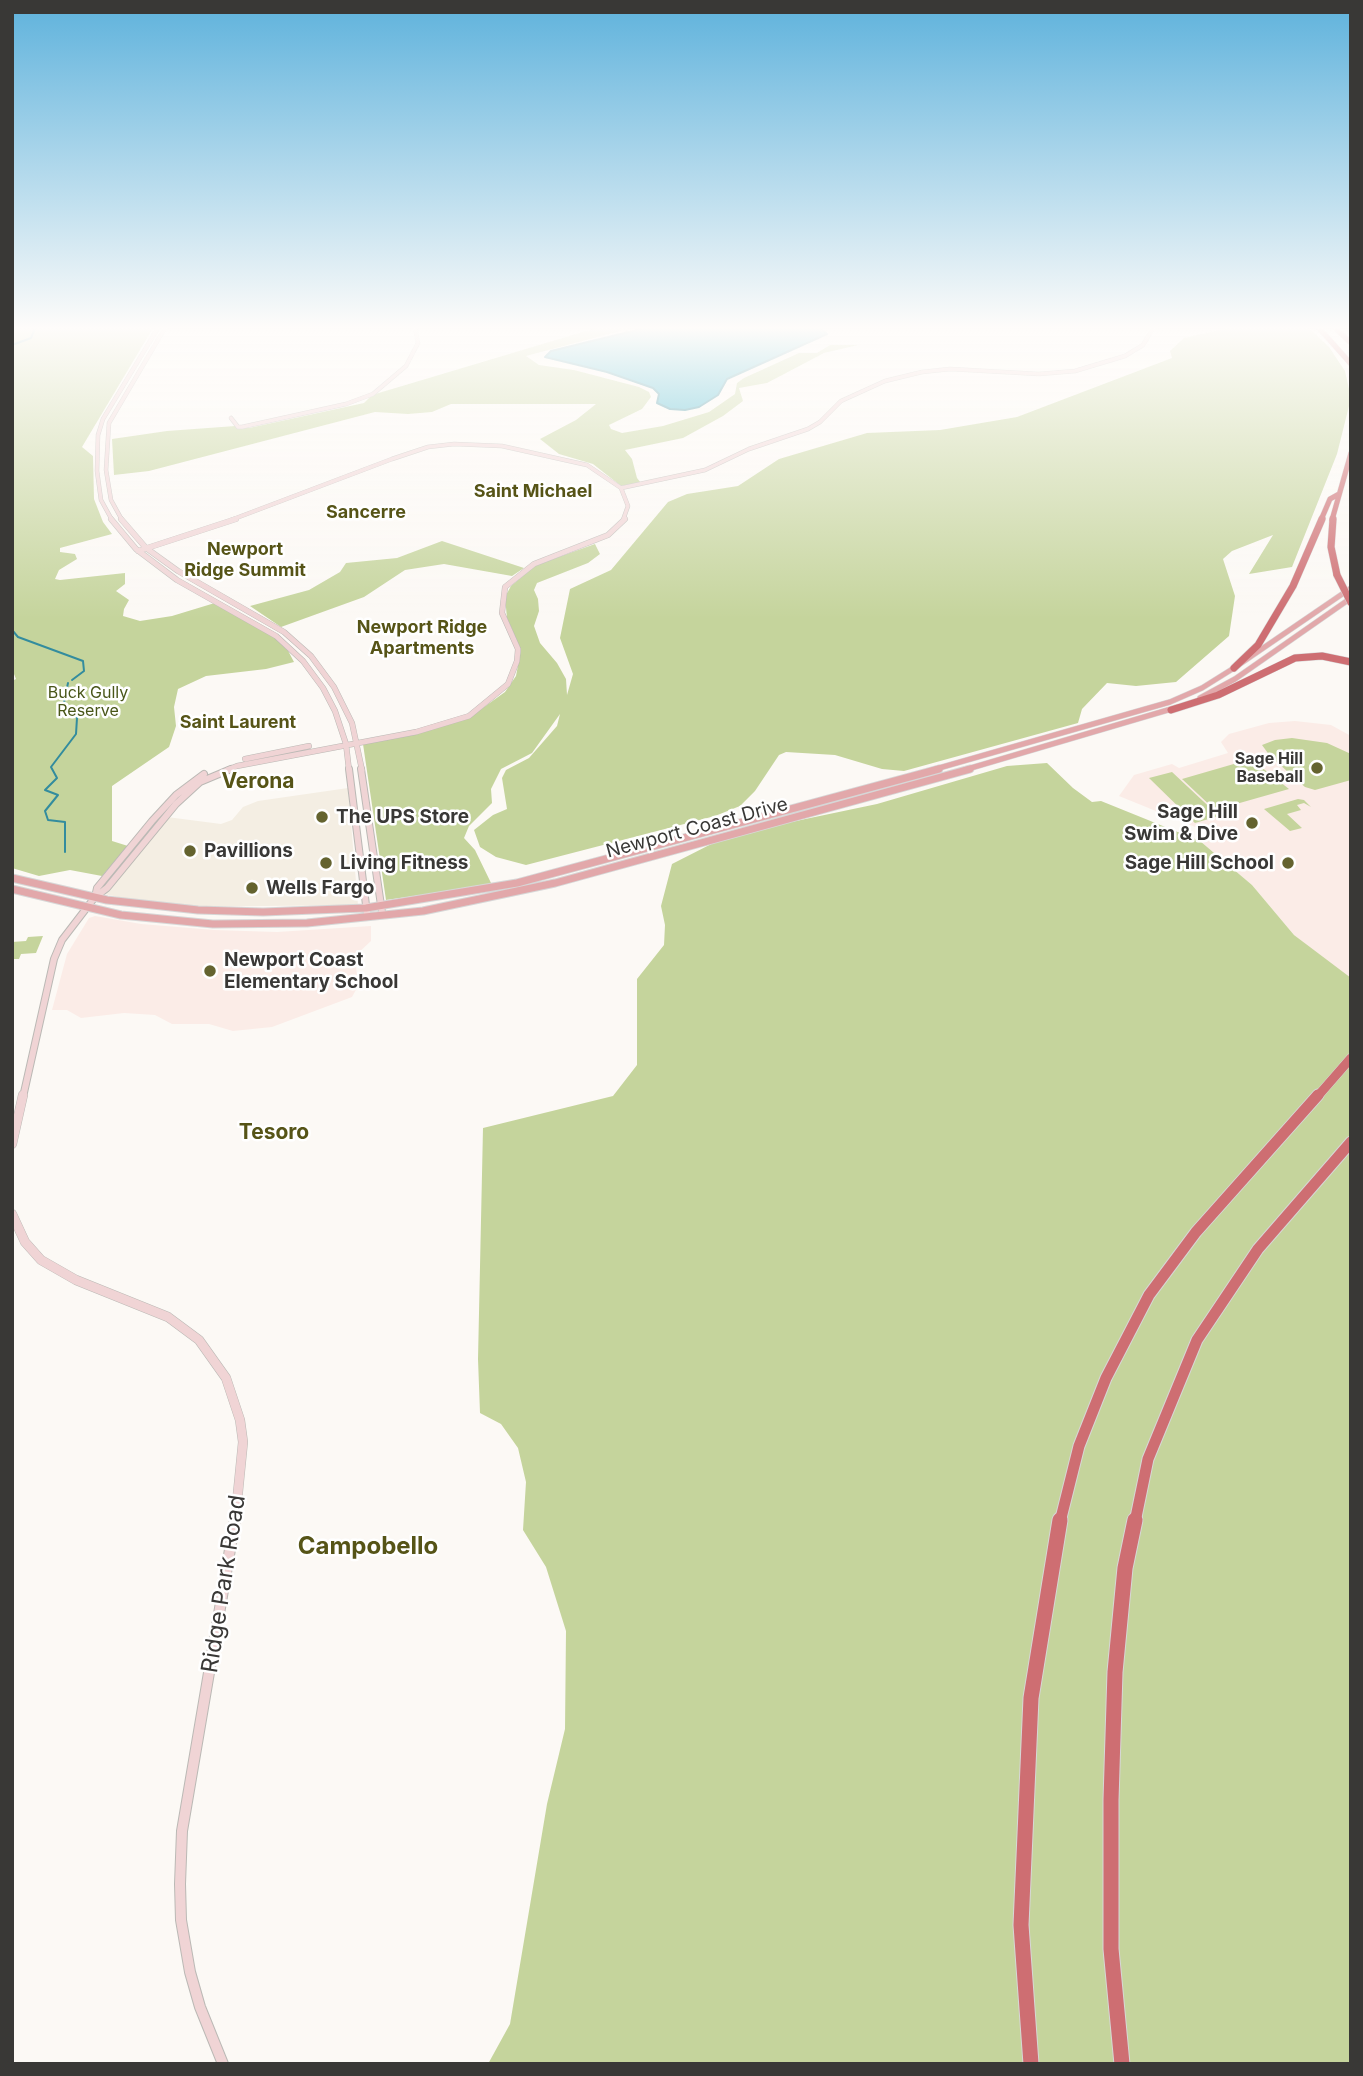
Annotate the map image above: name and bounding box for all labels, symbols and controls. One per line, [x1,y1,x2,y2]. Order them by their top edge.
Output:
district label: Saint Michael [474,481,592,503]
district label: Sancerre [326,502,406,524]
district label: Newport Ridge Summit [184,539,306,582]
district label: Newport Ridge Apartments [357,617,487,660]
park label: Buck Gully Reserve [48,683,128,721]
district label: Saint Laurent [180,712,296,734]
place label: Sage Hill Baseball [1235,749,1303,787]
marker: Sage Hill Baseball [1309,760,1325,776]
district label: Verona [221,769,295,795]
street label: Newport Coast Drive [603,793,791,863]
place label: Sage Hill Swim & Dive [1124,801,1238,845]
place label: The UPS Store [336,806,469,828]
marker: The UPS Store [314,809,330,825]
marker: Sage Hill Swim & Dive [1244,815,1260,831]
place label: Pavillions [204,840,293,862]
marker: Pavillions [182,843,198,859]
place label: Living Fitness [340,852,468,874]
place label: Sage Hill School [1125,852,1274,874]
marker: Living Fitness [318,855,334,871]
marker: Sage Hill School [1280,855,1296,871]
place label: Wells Fargo [266,877,374,899]
marker: Wells Fargo [244,880,260,896]
place label: Newport Coast Elementary School [224,949,398,993]
marker: Newport Coast Elementary School [202,963,218,979]
district label: Tesoro [239,1120,309,1146]
street label: Ridge Park Road [196,1493,252,1675]
district label: Campobello [298,1533,438,1561]

